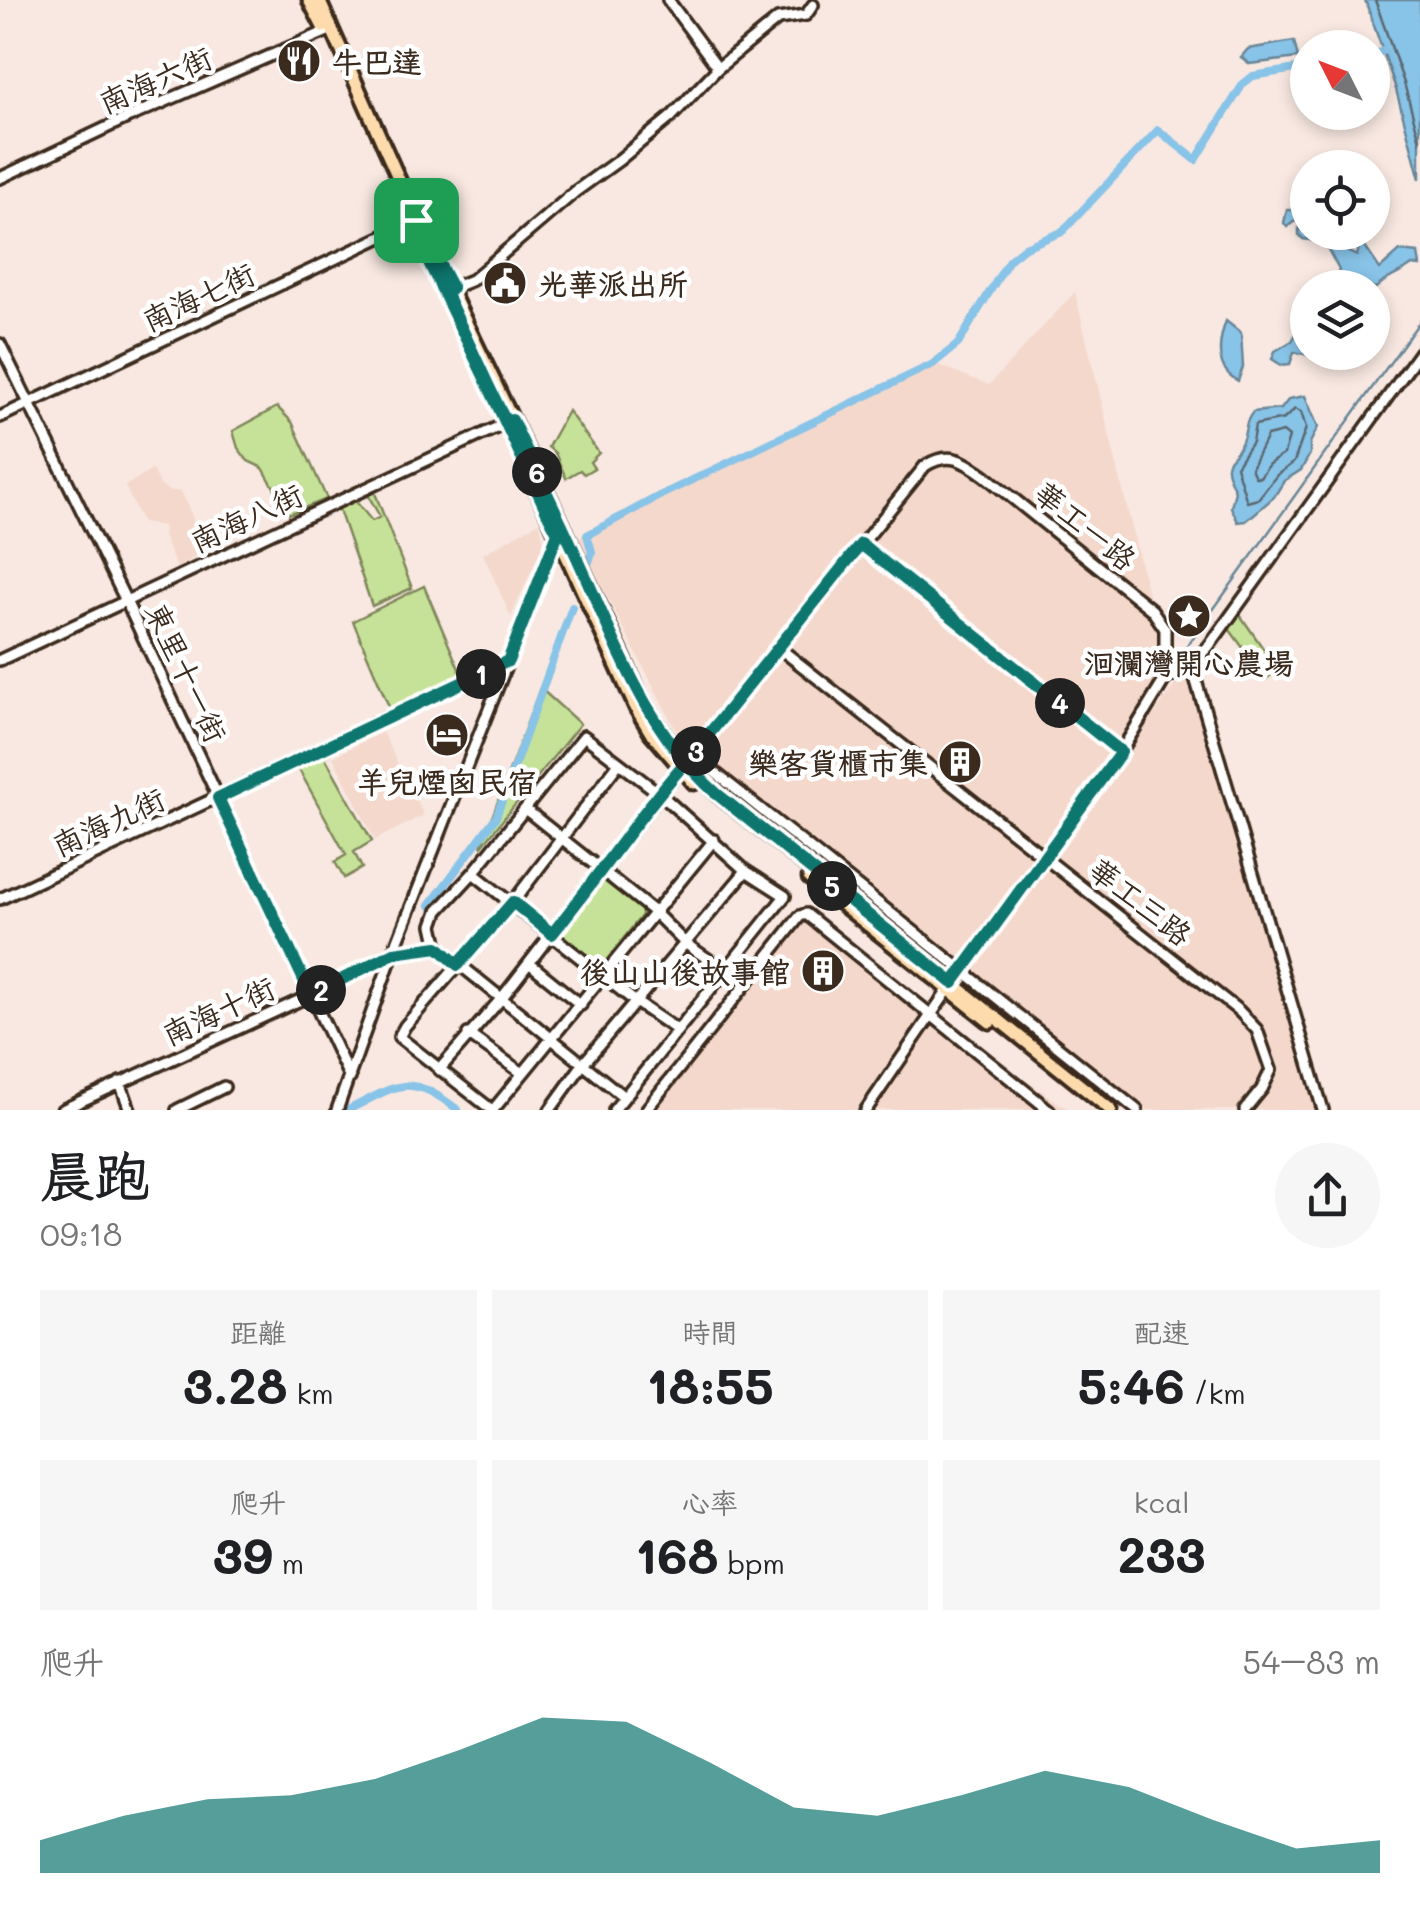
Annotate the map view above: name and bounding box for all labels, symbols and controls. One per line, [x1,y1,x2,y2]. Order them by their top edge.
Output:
north arrow [1290,30,1390,130]
map controls [1290,30,1390,370]
street label: 南海六街 [92,36,218,122]
restaurant icon: 牛巴達 [276,38,322,84]
place label: 牛巴達 [332,41,422,81]
button: locate [1290,150,1390,250]
pin [374,178,459,263]
icon: arrive [389,193,444,248]
street label: 南海七街 [135,253,261,339]
public building icon: 光華派出所 [482,260,528,306]
place label: 光華派出所 [538,263,688,303]
button: layers [1290,270,1390,370]
pin: 6 [512,447,562,497]
text: 6 [529,454,545,490]
street label: 華工一路 [1027,472,1145,578]
street label: 南海八街 [183,474,309,560]
place icon: 洄瀾灣開心農場 [1166,593,1212,639]
street label: 東里十一街 [137,596,237,748]
place label: 洄瀾灣開心農場 [1084,642,1294,682]
pin: 1 [456,649,506,699]
text: 1 [475,656,487,692]
pin: 4 [1035,678,1085,728]
text: 4 [1051,685,1069,721]
hotel icon: 羊兒煙囪民宿 [424,712,470,758]
pin: 3 [671,726,721,776]
text: 3 [688,733,704,769]
building icon: 樂客貨櫃市集 [937,739,983,785]
place label: 樂客貨櫃市集 [748,742,928,782]
place label: 羊兒煙囪民宿 [357,761,537,801]
street label: 南海九街 [45,778,171,864]
street label: 華工三路 [1081,848,1201,954]
pin: 5 [807,861,857,911]
text: 5 [824,868,840,904]
building icon: 後山山後故事館 [800,948,846,994]
place label: 後山山後故事館 [580,951,790,991]
pin: 2 [296,965,346,1015]
street label: 南海十街 [155,967,281,1053]
text: 2 [313,972,329,1008]
text: 晨跑 [40,1138,150,1210]
button: share [1275,1143,1380,1248]
text: 09:18 [40,1212,122,1254]
text: 距離 [230,1314,286,1350]
text: 時間 [682,1314,738,1350]
text: 配速 [1134,1314,1190,1350]
text: 3.28 [183,1351,287,1417]
text: 18:55 [646,1351,774,1417]
text: 5:46 [1078,1351,1185,1417]
text: km [287,1375,334,1411]
text: /km [1185,1375,1246,1411]
text: 爬升 [230,1484,286,1520]
text: 心率 [682,1484,738,1520]
text: kcal [1134,1484,1190,1520]
text: 233 [1118,1520,1206,1586]
text: 39 [213,1521,273,1587]
text: 168 [635,1521,719,1587]
text: m [273,1545,304,1581]
text: bpm [719,1545,785,1581]
text: 爬升 [40,1640,104,1682]
text: 54–83 m [1242,1640,1380,1682]

